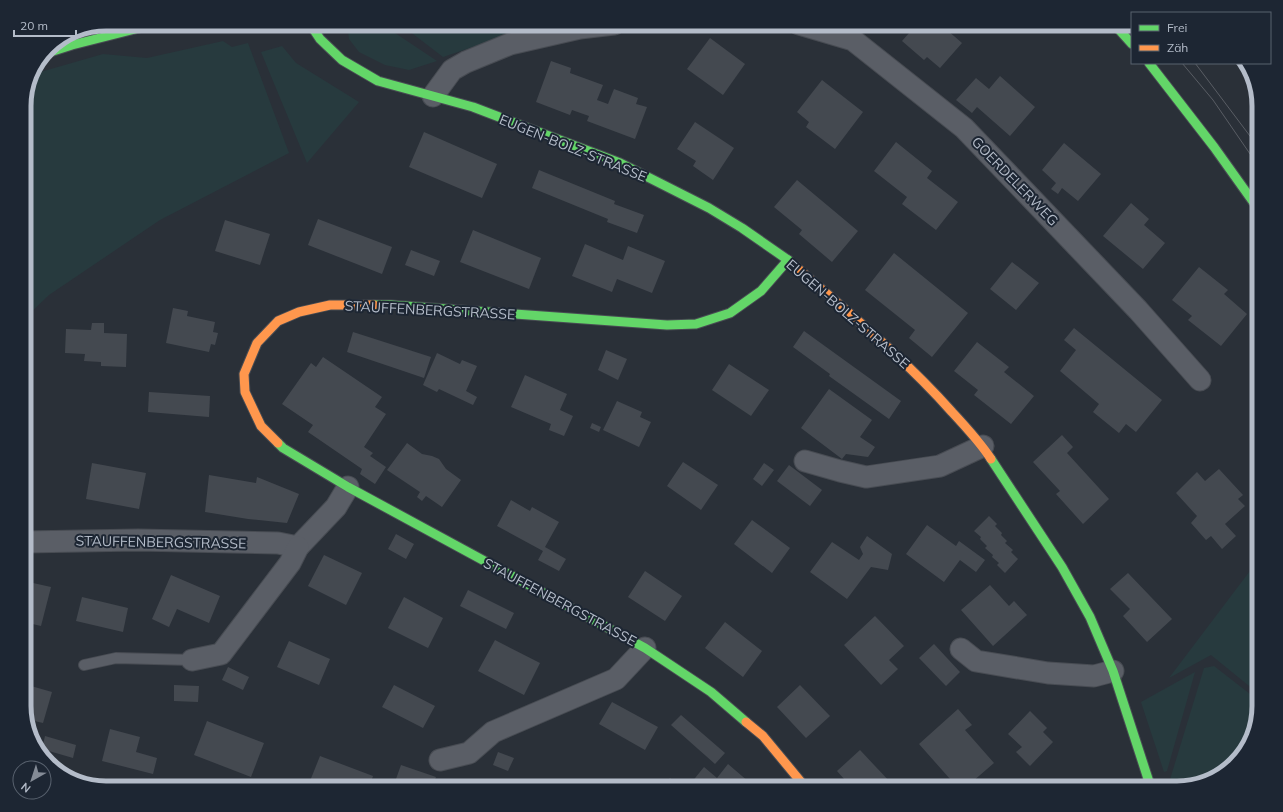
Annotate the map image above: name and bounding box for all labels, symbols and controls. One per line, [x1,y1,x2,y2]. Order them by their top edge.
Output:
scale bar [14,12,76,38]
legend [1131,12,1271,64]
text: 20 m [20,18,48,33]
text: Frei [1167,20,1187,35]
text: Zäh [1167,40,1188,55]
street label: EUGEN-BOLZ-STRASSE [497,110,649,186]
street label: GOERDELERWEG [968,133,1062,229]
street label: EUGEN-BOLZ-STRASSE [783,256,913,372]
street label: STAUFFENBERGSTRASSE [344,297,516,323]
street label: STAUFFENBERGSTRASSE [75,532,247,552]
street label: STAUFFENBERGSTRASSE [480,554,640,650]
north arrow [12,760,52,800]
text: N [18,780,33,796]

